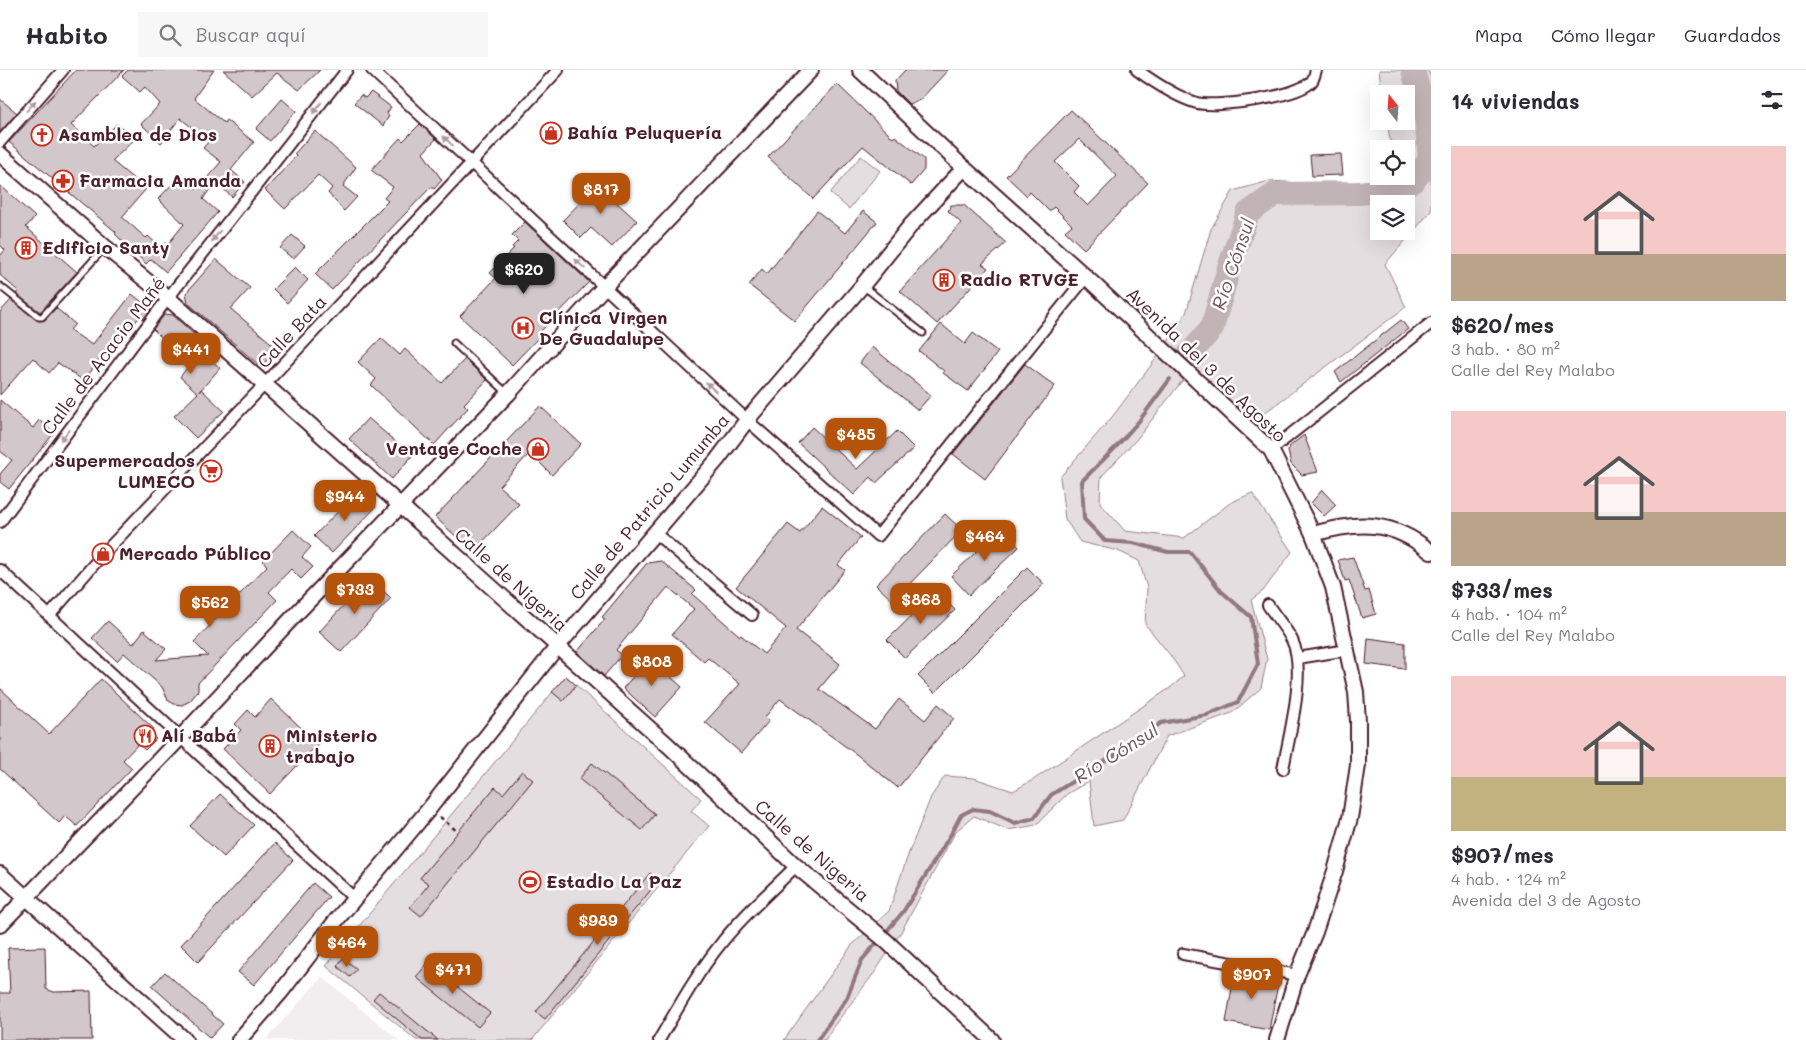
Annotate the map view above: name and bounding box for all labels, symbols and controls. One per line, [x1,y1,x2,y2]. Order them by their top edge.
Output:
search box [138,12,488,57]
text: Habito [25,19,108,50]
icon: search [156,21,184,49]
text: Buscar aquí [196,22,306,47]
text: Mapa [1475,23,1523,47]
text: Cómo llegar [1551,23,1656,47]
text: Guardados [1684,23,1781,47]
north arrow [1370,85,1415,130]
map controls [1370,85,1415,240]
icon: filters [1758,86,1786,114]
text: 14 viviendas [1451,87,1579,114]
one-way arrow [26,100,37,113]
one-way arrow [312,101,323,114]
place label: Bahía Peluquería [567,120,722,144]
shop icon: Bahía Peluquería [539,121,563,145]
place label: Asamblea de Dios [58,122,217,146]
church icon: Asamblea de Dios [30,123,54,147]
one-way arrow [443,135,455,147]
button: locate [1370,140,1415,185]
place label: Farmacia Amanda [79,168,241,192]
pharmacy icon: Farmacia Amanda [51,169,75,193]
pin: $817 [571,172,631,215]
text: $817 [583,178,619,199]
icon: home [1574,178,1664,268]
button: layers [1370,195,1415,240]
water label: Río Cónsul [1205,215,1260,313]
one-way arrow [211,229,222,242]
place label: Edificio Santy [42,235,170,259]
building icon: Edificio Santy [14,236,38,260]
pin: $620 [494,252,554,295]
text: $620 [505,258,543,279]
one-way arrow [574,258,586,270]
place label: Radio RTVGE [960,267,1079,291]
building icon: Radio RTVGE [932,268,956,292]
street label: Calle de Acacio Mañé [36,272,170,439]
street label: Avenida del 3 de Agosto [1122,281,1292,447]
street label: Calle Bata [251,290,331,373]
place label: Clínica Virgen De Guadalupe [539,305,667,350]
text: $620/mes [1451,311,1554,338]
hospital icon: Clínica Virgen De Guadalupe [511,316,535,340]
pin: $441 [161,332,221,375]
text: $441 [172,338,210,359]
text: 3 hab. · 80 m² [1451,338,1560,359]
text: Calle del Rey Malabo [1451,359,1615,380]
one-way arrow [706,381,718,393]
street label: Calle de Patricio Lumumba [564,408,734,604]
pin: $485 [826,418,886,460]
text: $485 [836,423,876,444]
one-way arrow [60,428,70,442]
place label: Ventage Coche [386,436,522,460]
shop icon: Ventage Coche [526,437,550,461]
icon: home [1574,443,1664,533]
place label: Supermercados LUMECO [54,448,195,493]
supermarket icon: Supermercados LUMECO [199,459,223,483]
pin: $944 [315,480,375,522]
text: $944 [325,485,365,506]
pin: $464 [955,520,1015,562]
street label: Calle de Nigeria [450,522,573,637]
text: $464 [965,525,1005,546]
place label: Mercado Público [119,541,271,565]
shop icon: Mercado Público [91,542,115,566]
pin: $733 [325,572,385,615]
text: $733/mes [1451,576,1553,603]
text: $733 [336,578,374,599]
pin: $868 [891,582,951,625]
pin: $562 [180,586,240,628]
text: $868 [901,588,941,609]
text: $562 [191,591,229,612]
text: 4 hab. · 104 m² [1451,603,1567,624]
text: Calle del Rey Malabo [1451,624,1615,645]
pin: $808 [622,644,682,687]
text: $808 [632,650,672,671]
icon: home [1574,708,1664,798]
water label: Río Cónsul [1069,717,1163,788]
place label: Alí Babá [161,723,237,747]
place label: Ministerio trabajo [286,723,377,768]
restaurant icon: Alí Babá [133,724,157,748]
building icon: Ministerio trabajo [258,734,282,758]
street label: Calle de Nigeria [750,794,875,907]
text: $907/mes [1451,841,1554,868]
text: 4 hab. · 124 m² [1451,868,1566,889]
place label: Estadio La Paz [546,869,682,893]
sports icon: Estadio La Paz [518,870,542,894]
text: Avenida del 3 de Agosto [1451,889,1641,910]
pin: $989 [568,904,628,946]
text: $989 [578,909,618,930]
pin: $464 [317,926,377,968]
text: $464 [327,931,367,952]
pin: $471 [423,952,483,995]
text: $471 [435,958,471,979]
pin: $907 [1222,958,1282,1000]
text: $907 [1233,963,1271,984]

